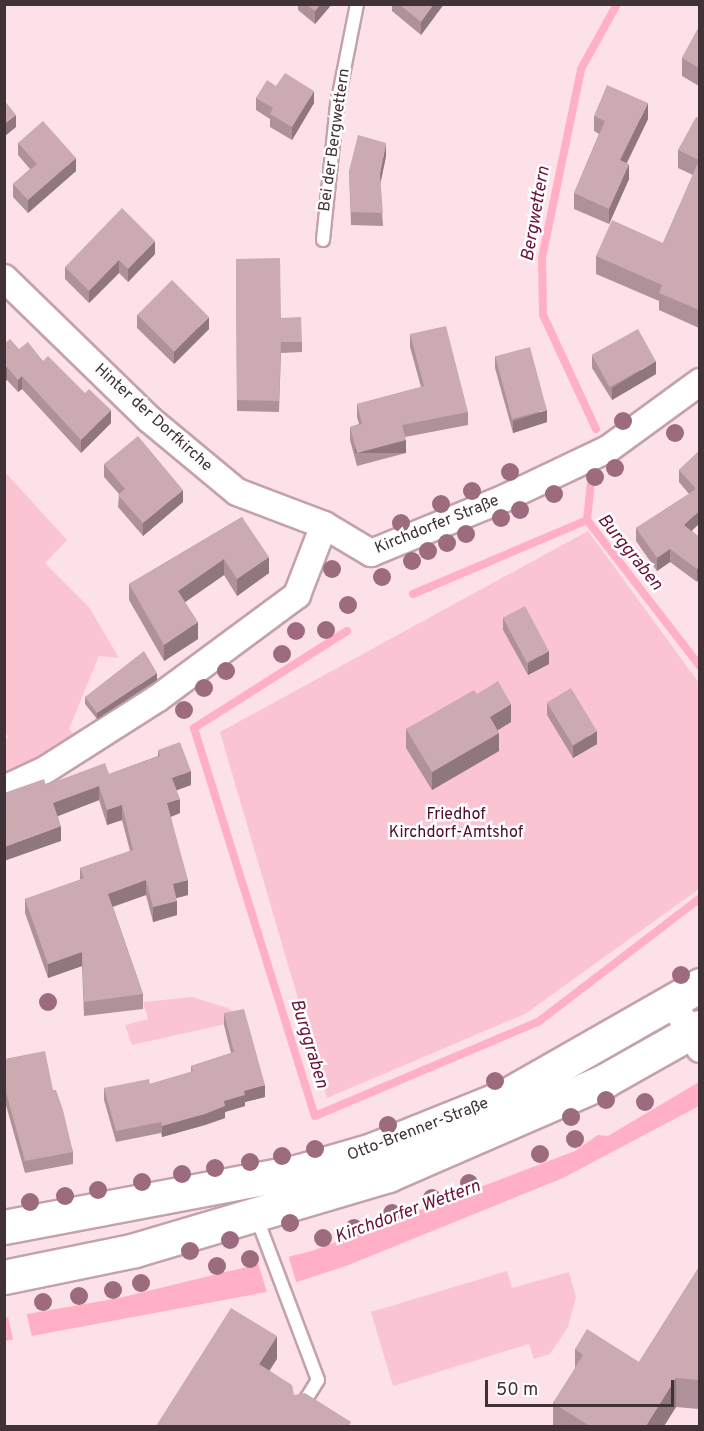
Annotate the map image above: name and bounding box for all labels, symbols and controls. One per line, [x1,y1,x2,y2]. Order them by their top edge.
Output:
street label: Bei der Bergwettern [315,67,355,213]
water label: Bergwettern [518,165,556,263]
street label: Hinter der Dorfkirche [90,360,216,476]
street label: Kirchdorfer Straße [372,491,502,559]
water label: Burggraben [592,510,666,596]
park label: Friedhof Kirchdorf-Amtshof [389,805,523,843]
water label: Burggraben [284,997,332,1091]
street label: Otto-Brenner-Straße [345,1094,491,1166]
water label: Kirchdorfer Wettern [332,1177,484,1249]
scale bar [488,1368,677,1406]
text: 50 m [496,1379,538,1402]

